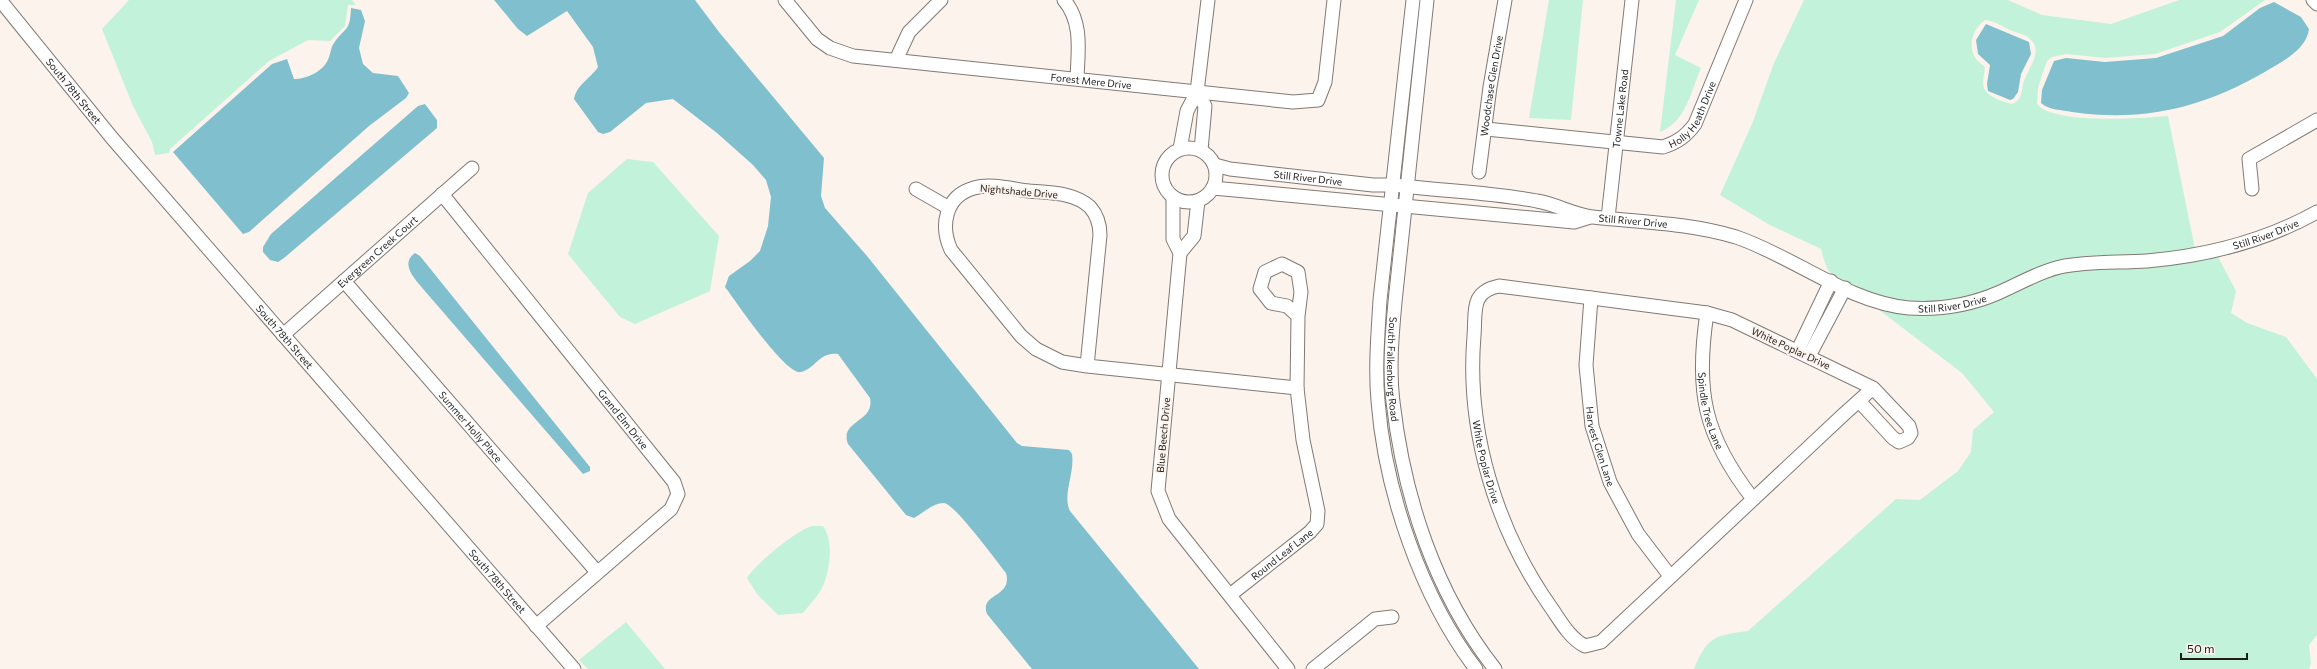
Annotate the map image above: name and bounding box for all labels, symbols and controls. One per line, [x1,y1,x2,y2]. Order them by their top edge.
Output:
street label: Woodchase Glen Drive [1478,34,1505,137]
street label: South 78th Street [44,56,104,126]
street label: Towne Lake Road [1610,68,1630,149]
street label: Forest Mere Drive [1050,71,1132,91]
street label: Holly Heath Drive [1666,79,1718,150]
street label: Still River Drive [1273,168,1343,188]
street label: Nightshade Drive [980,182,1058,200]
street label: Still River Drive [1598,212,1668,230]
street label: Evergreen Creek Court [335,213,420,290]
street label: Still River Drive [2231,217,2300,252]
street label: Still River Drive [1918,292,1988,314]
street label: South 78th Street [254,302,316,371]
street label: South Falkenburg Road [1385,316,1401,422]
street label: White Poplar Drive [1750,324,1832,372]
street label: Spindle Tree Lane [1696,372,1726,451]
street label: Grand Elm Drive [596,387,651,451]
street label: Summer Holly Place [437,389,505,465]
street label: Blue Beech Drive [1154,397,1172,473]
street label: Harvest Glen Lane [1584,406,1617,488]
street label: White Poplar Drive [1471,419,1503,505]
street label: Round Leaf Lane [1248,526,1315,582]
street label: South 78th Street [466,547,528,615]
scale bar [2181,635,2247,661]
text: 50 m [2187,641,2215,655]

